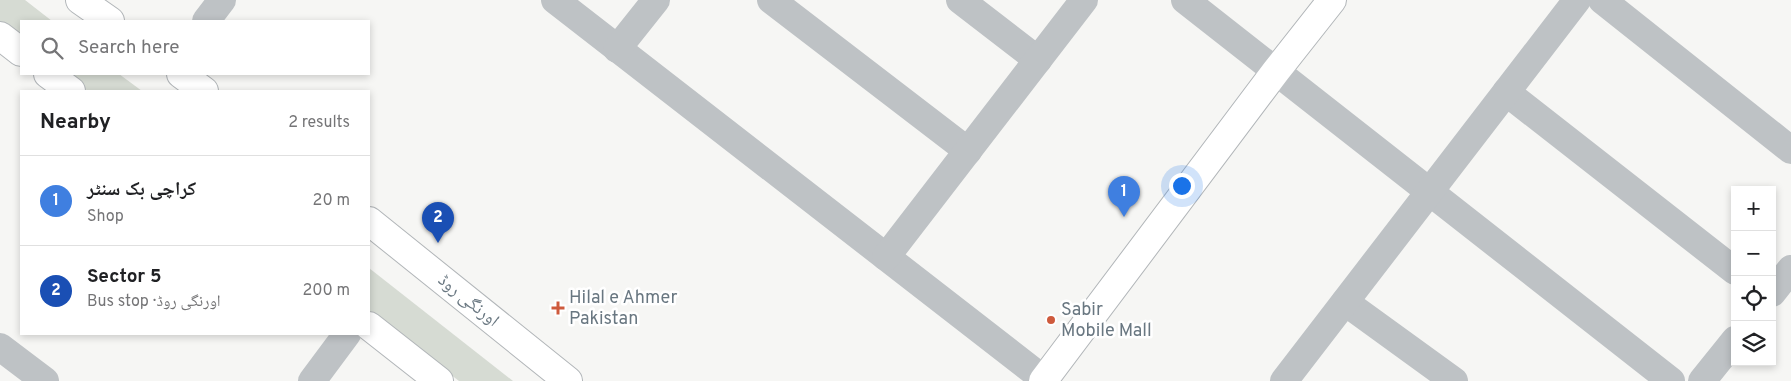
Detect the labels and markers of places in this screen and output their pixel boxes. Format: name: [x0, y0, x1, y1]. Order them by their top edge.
pin: 1: [1108, 176, 1140, 217]
pin: 2: [422, 202, 454, 243]
place label: Hilal e Ahmer Pakistan: [569, 287, 677, 331]
place label: Sabir Mobile Mall: [1061, 299, 1152, 343]
marker: Hilal e Ahmer Pakistan: [551, 301, 565, 315]
marker: Sabir Mobile Mall: [1045, 314, 1057, 326]

